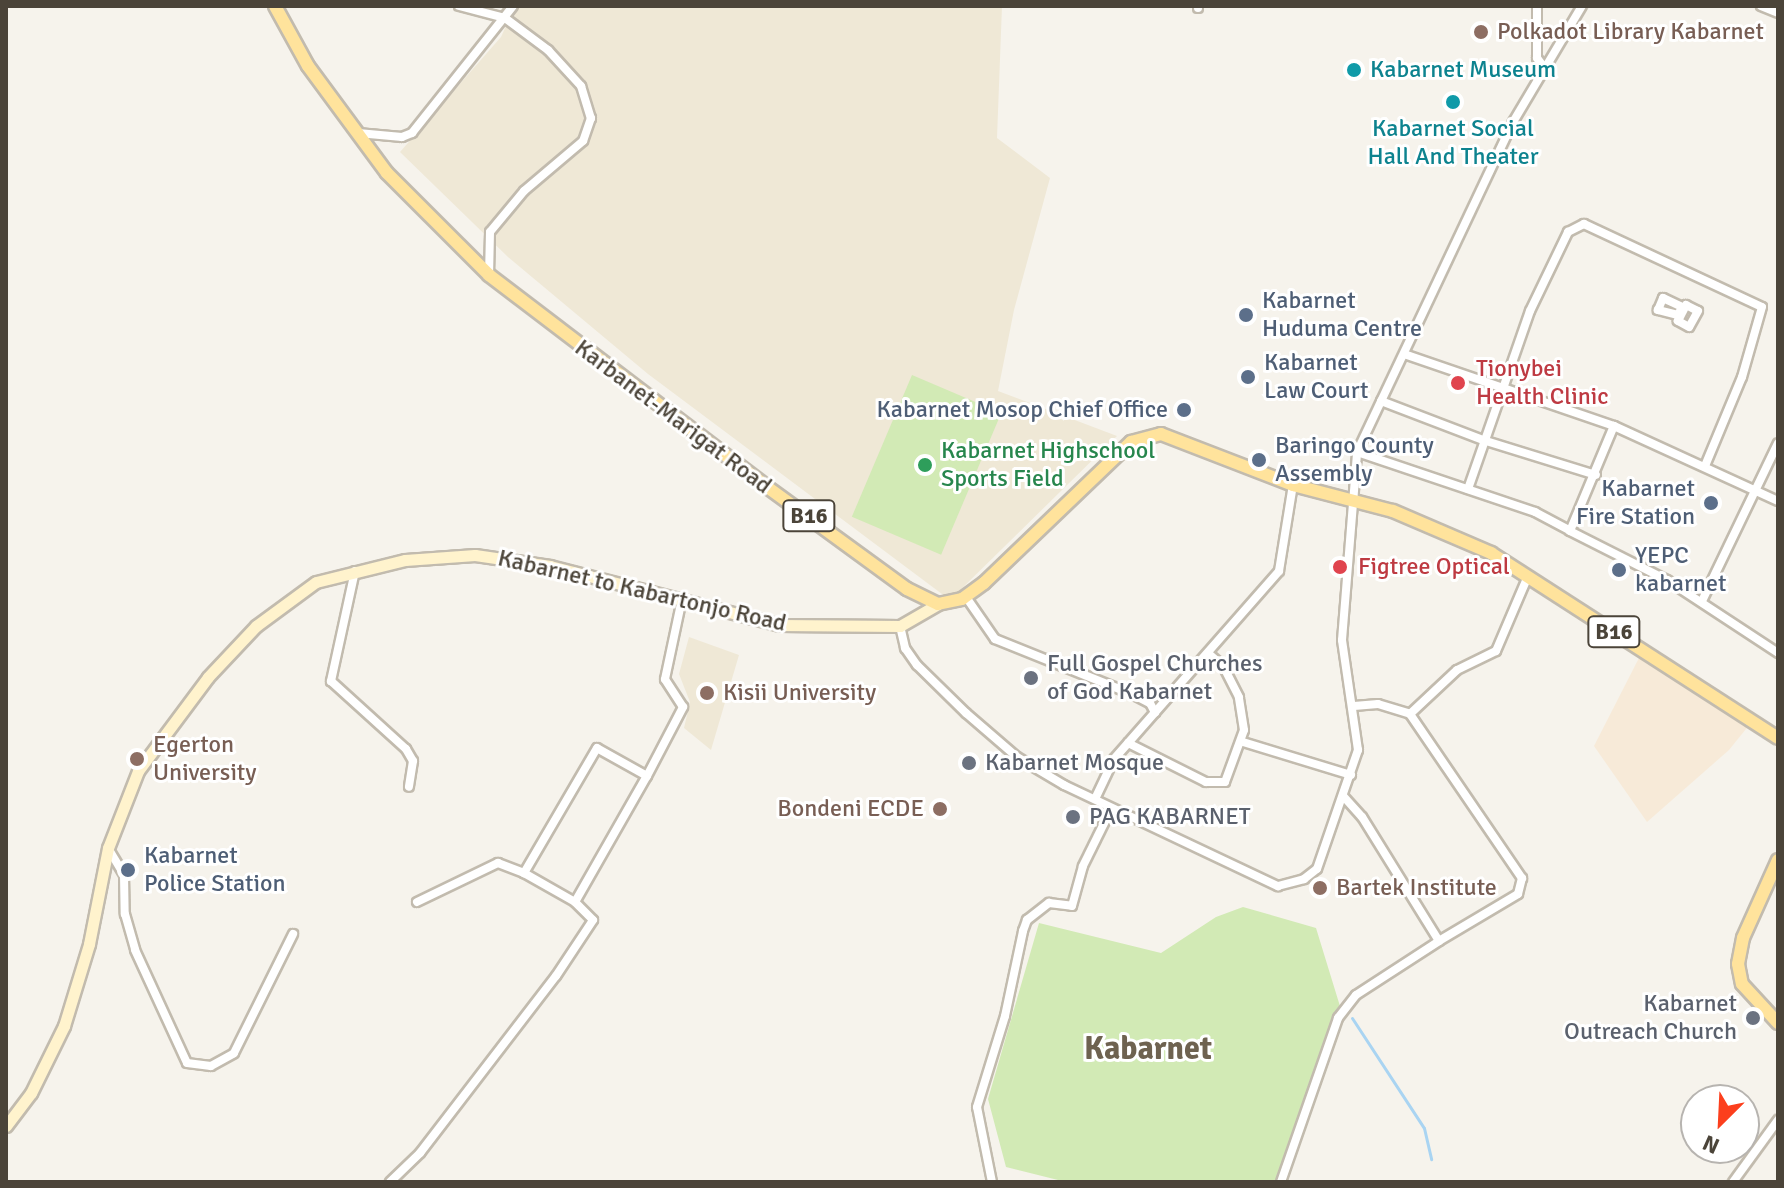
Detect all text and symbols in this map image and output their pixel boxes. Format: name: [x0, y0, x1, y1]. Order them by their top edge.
place label: Polkadot Library Kabarnet: [1497, 18, 1764, 46]
marker: Polkadot Library Kabarnet: [1472, 23, 1490, 41]
place label: Kabarnet Museum: [1370, 56, 1556, 84]
marker: Kabarnet Museum: [1345, 61, 1363, 79]
marker: Kabarnet Social Hall And Theater: [1444, 93, 1462, 111]
place label: Kabarnet Social Hall And Theater: [1367, 115, 1539, 171]
place label: Kabarnet Huduma Centre: [1262, 287, 1422, 343]
marker: Kabarnet Huduma Centre: [1237, 306, 1255, 324]
street label: Karbanet-Marigat Road: [569, 334, 777, 500]
place label: Kabarnet Law Court: [1264, 349, 1368, 405]
place label: Tionybei Health Clinic: [1476, 355, 1609, 411]
marker: Kabarnet Law Court: [1239, 368, 1257, 386]
marker: Tionybei Health Clinic: [1447, 372, 1469, 394]
place label: Kabarnet Mosop Chief Office: [877, 396, 1168, 424]
marker: Kabarnet Mosop Chief Office: [1175, 401, 1193, 419]
place label: Baringo County Assembly: [1275, 432, 1434, 488]
place label: Kabarnet Highschool Sports Field: [941, 437, 1155, 493]
marker: Baringo County Assembly: [1250, 451, 1268, 469]
marker: Kabarnet Highschool Sports Field: [916, 456, 934, 474]
place label: Kabarnet Fire Station: [1576, 475, 1695, 531]
marker: Kabarnet Fire Station: [1702, 494, 1720, 512]
road number: B16: [781, 498, 837, 534]
place label: YEPC kabarnet: [1635, 542, 1726, 598]
street label: Kabarnet to Kabartonjo Road: [495, 544, 789, 638]
place label: Figtree Optical: [1358, 553, 1510, 581]
marker: Figtree Optical: [1329, 556, 1351, 578]
marker: YEPC kabarnet: [1610, 561, 1628, 579]
road number: B16: [1586, 614, 1642, 650]
place label: Full Gospel Churches of God Kabarnet: [1047, 650, 1263, 706]
marker: Full Gospel Churches of God Kabarnet: [1022, 669, 1040, 687]
place label: Kisii University: [723, 679, 876, 707]
marker: Kisii University: [698, 684, 716, 702]
place label: Egerton University: [153, 731, 257, 787]
place label: Kabarnet Mosque: [985, 749, 1164, 777]
marker: Egerton University: [128, 750, 146, 768]
marker: Kabarnet Mosque: [960, 754, 978, 772]
place label: Bondeni ECDE: [777, 795, 924, 823]
marker: Bondeni ECDE: [931, 800, 949, 818]
place label: PAG KABARNET: [1089, 803, 1251, 831]
marker: PAG KABARNET: [1064, 808, 1082, 826]
place label: Kabarnet Police Station: [144, 842, 286, 898]
marker: Kabarnet Police Station: [119, 861, 137, 879]
place label: Bartek Institute: [1336, 874, 1497, 902]
marker: Bartek Institute: [1311, 879, 1329, 897]
place label: Kabarnet Outreach Church: [1564, 990, 1737, 1046]
marker: Kabarnet Outreach Church: [1744, 1009, 1762, 1027]
district label: Kabarnet: [1084, 1030, 1212, 1068]
north arrow: [1680, 1084, 1760, 1164]
text: N: [1698, 1129, 1723, 1160]

